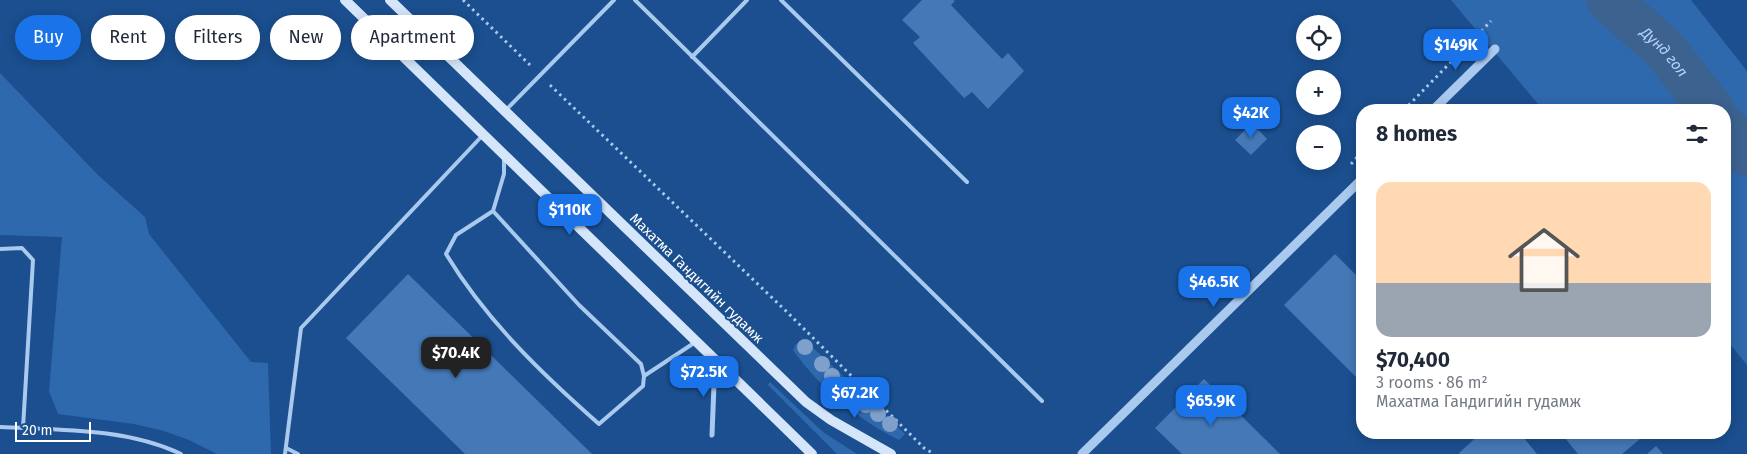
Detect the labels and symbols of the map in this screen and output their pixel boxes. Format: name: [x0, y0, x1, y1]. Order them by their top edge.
water label: Дунд гол: [1636, 23, 1692, 81]
pin: $149K: [1421, 28, 1491, 71]
pin: $42K: [1221, 96, 1281, 139]
pin: $110K: [535, 194, 605, 236]
street label: Махатма Гандигийн гудамж: [626, 210, 767, 347]
pin: $46.5K: [1173, 266, 1255, 308]
pin: $70.4K: [415, 336, 497, 379]
pin: $72.5K: [663, 356, 745, 398]
pin: $67.2K: [814, 376, 896, 419]
pin: $65.9K: [1170, 384, 1252, 427]
scale bar: [15, 419, 91, 442]

